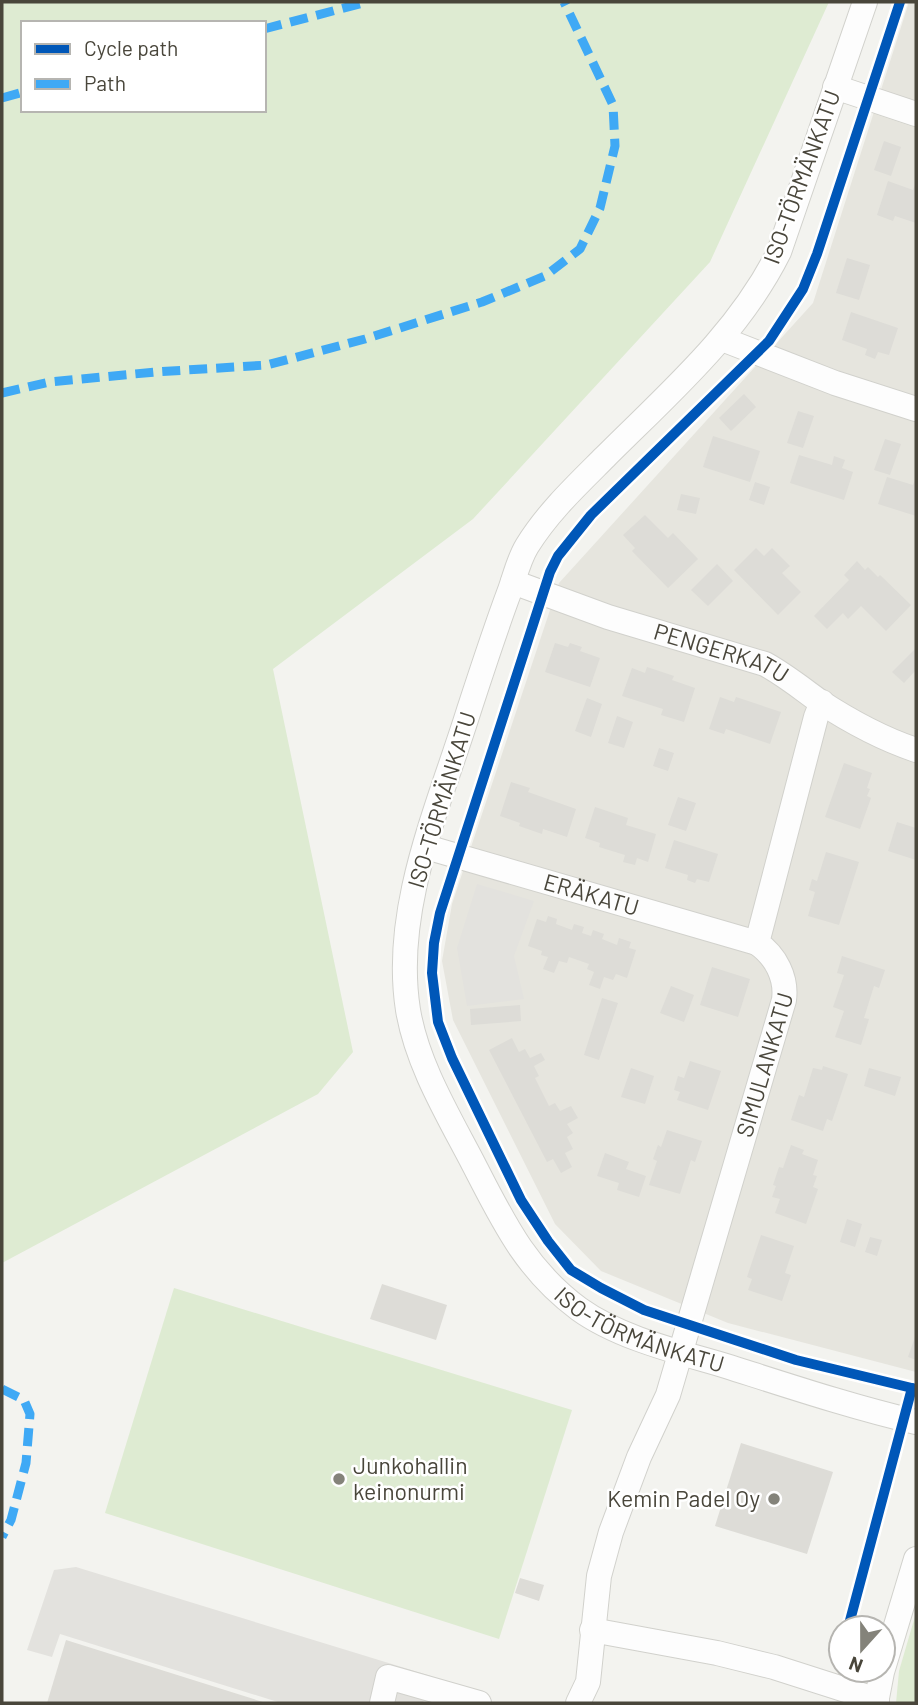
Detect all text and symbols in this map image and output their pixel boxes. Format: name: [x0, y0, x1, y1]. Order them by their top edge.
legend: [21, 21, 266, 112]
text: Cycle path: [84, 35, 178, 60]
text: Path: [84, 70, 126, 95]
street label: ISO-TÖRMÄNKATU: [757, 86, 846, 267]
street label: PENGERKATU: [651, 617, 795, 688]
street label: ISO-TÖRMÄNKATU: [401, 708, 481, 891]
street label: ERÄKATU: [541, 867, 642, 921]
street label: SIMULANKATU: [729, 989, 798, 1140]
street label: ISO-TÖRMÄNKATU: [549, 1280, 728, 1378]
place label: Junkohallin keinonurmi: [353, 1451, 468, 1505]
marker: Junkohallin keinonurmi: [331, 1471, 347, 1487]
place label: Kemin Padel Oy: [607, 1484, 760, 1512]
marker: Kemin Padel Oy: [766, 1491, 782, 1507]
north arrow: [827, 1614, 897, 1684]
text: N: [846, 1652, 866, 1678]

